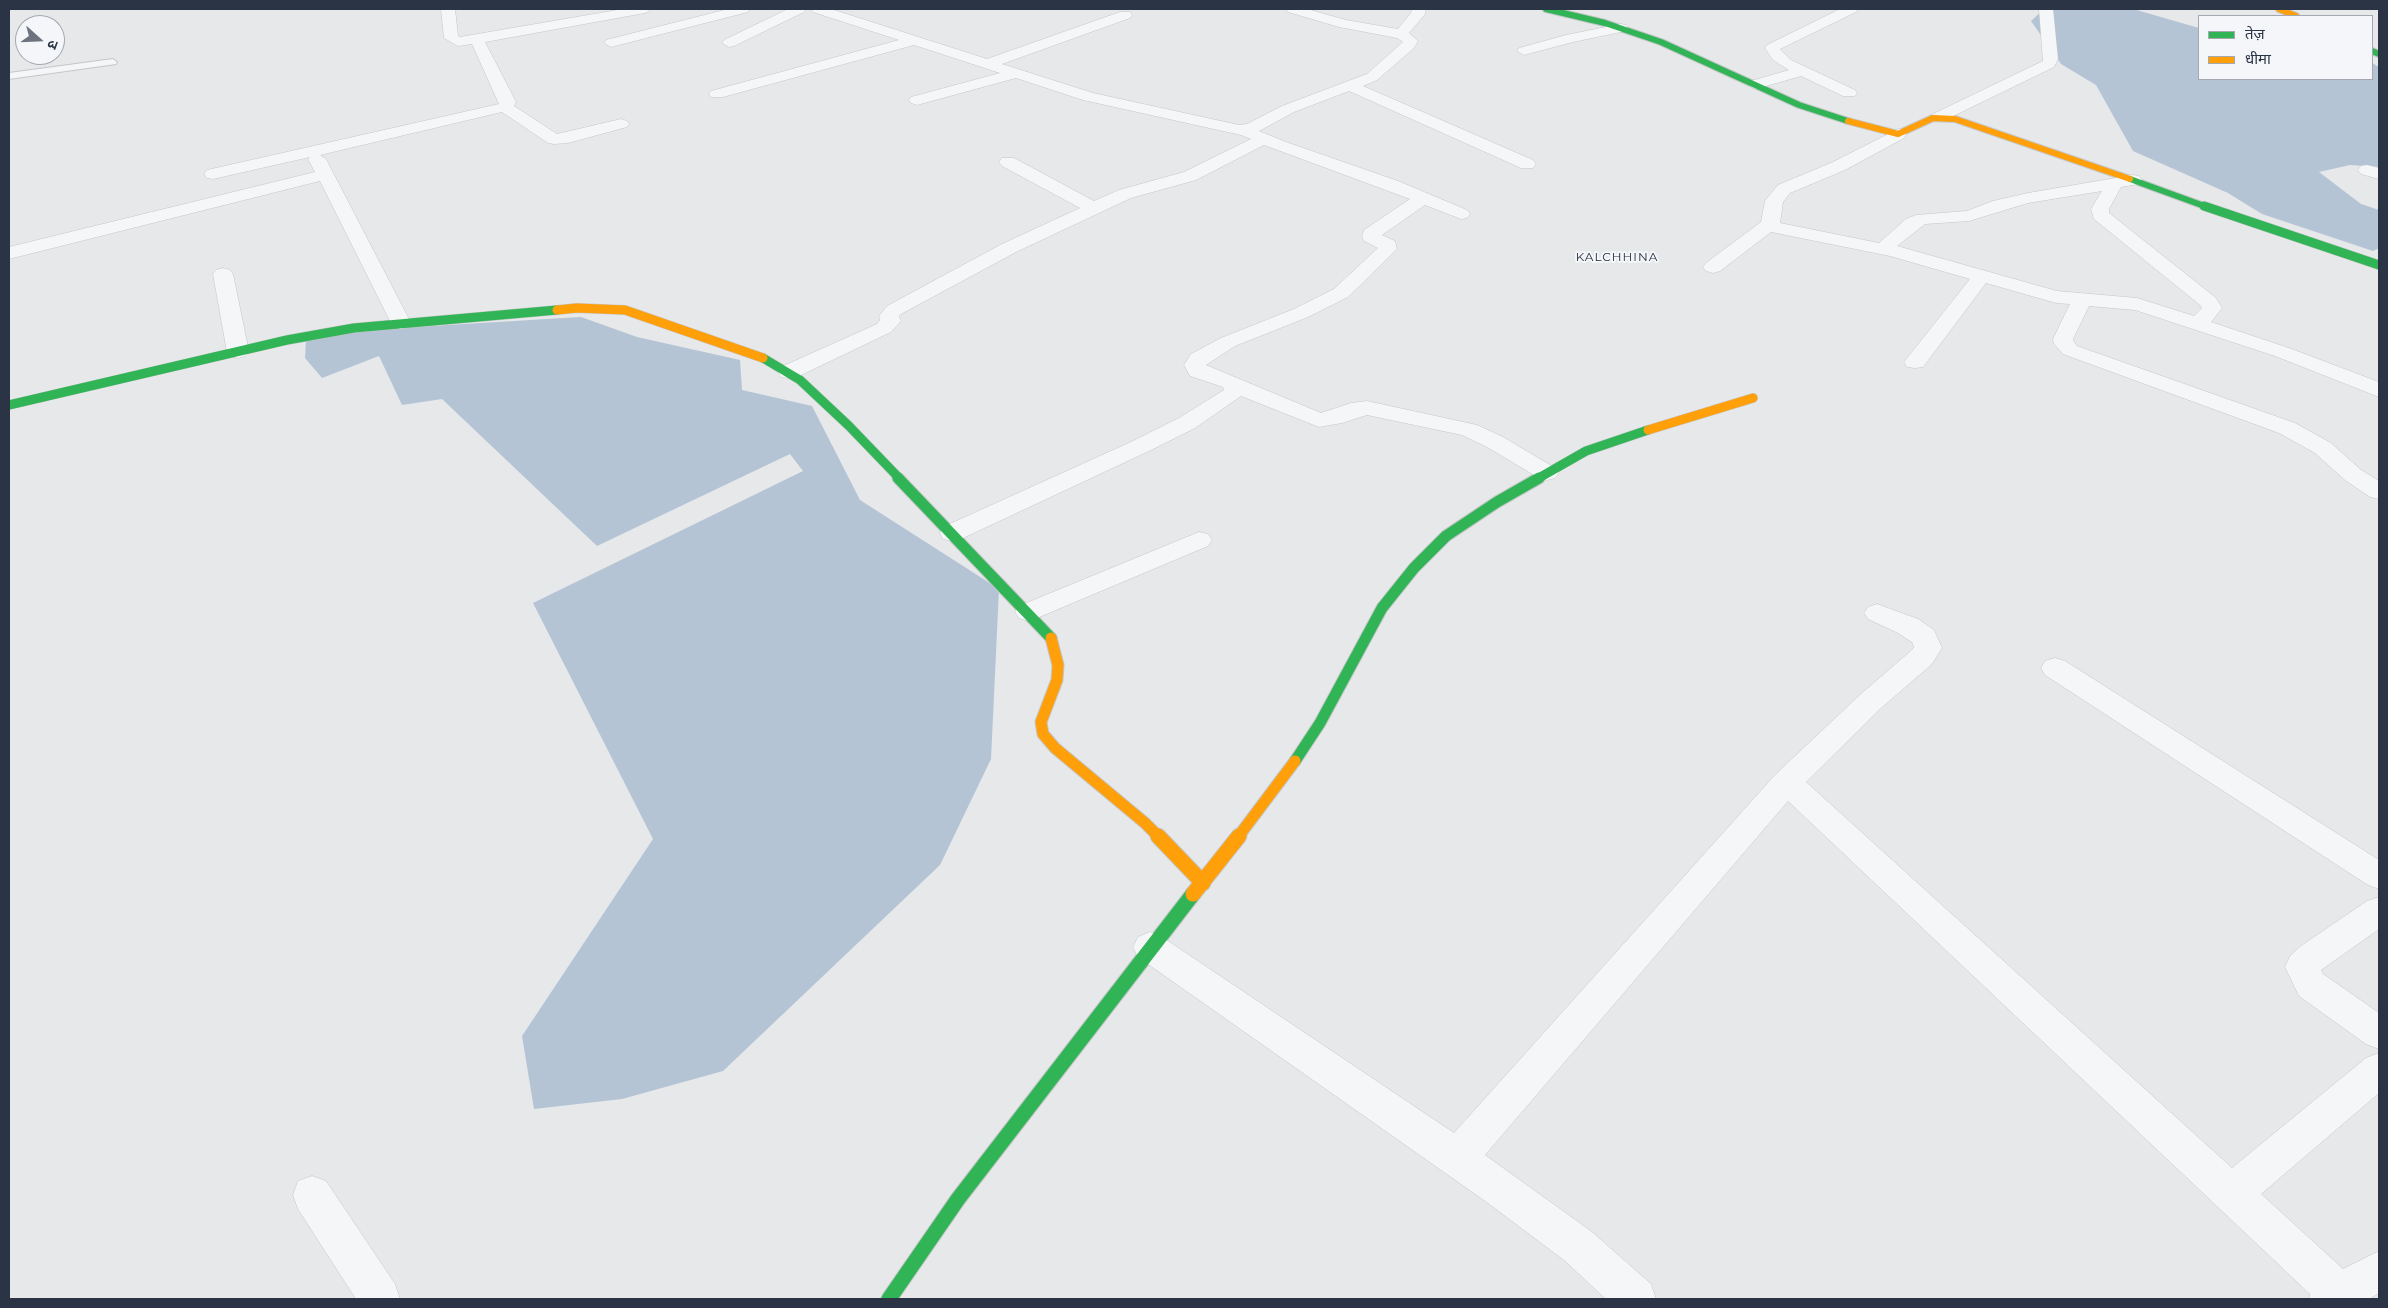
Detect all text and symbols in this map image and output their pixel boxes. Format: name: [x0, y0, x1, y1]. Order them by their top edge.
north arrow: [15, 15, 65, 65]
legend: [2198, 15, 2373, 80]
text: तेज़: [2245, 24, 2265, 43]
text: उ: [43, 38, 63, 52]
text: धीमा: [2245, 49, 2271, 68]
district label: KALCHHINA: [1575, 250, 1659, 264]

